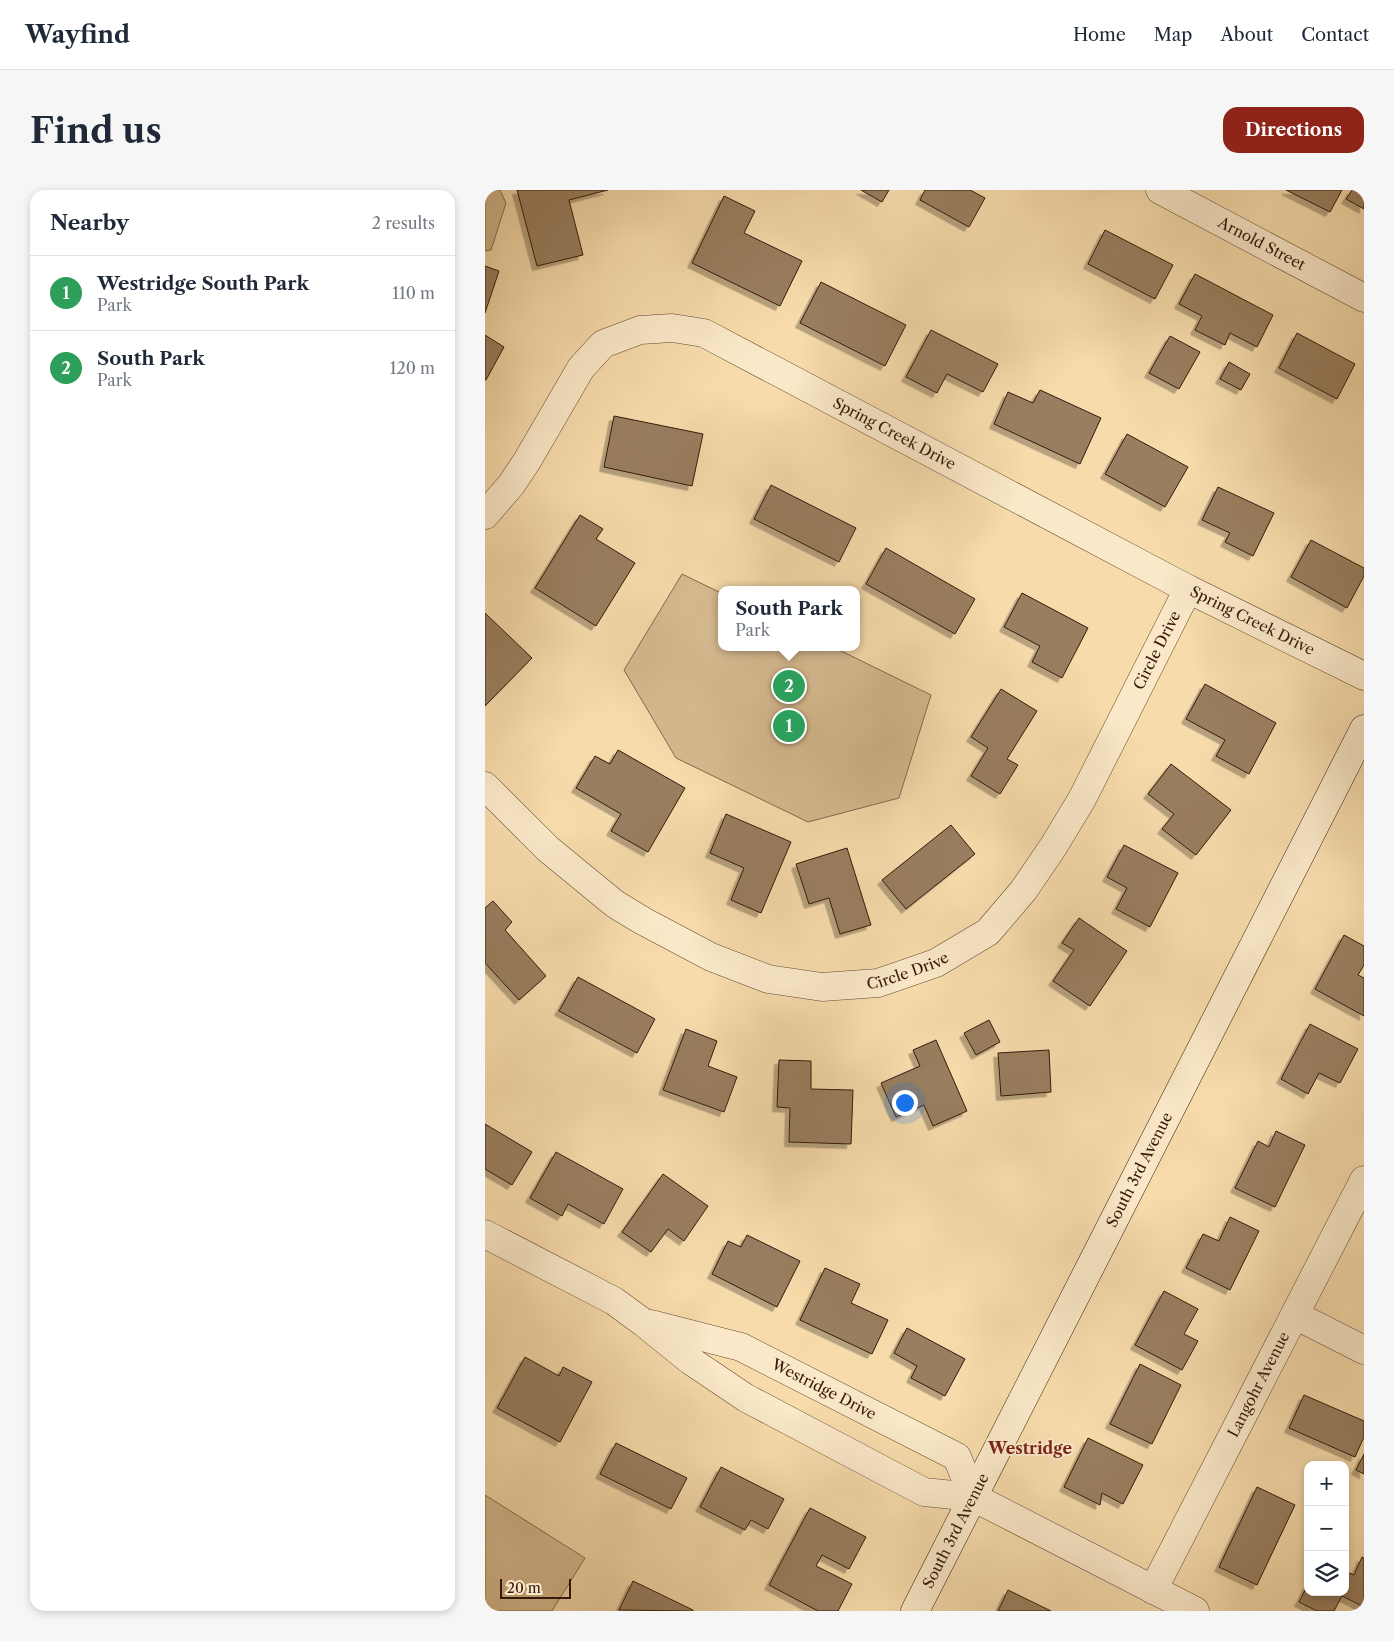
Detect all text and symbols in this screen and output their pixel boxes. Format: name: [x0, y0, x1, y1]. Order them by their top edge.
text: Wayfind: [25, 20, 130, 49]
text: Home: [1073, 24, 1126, 46]
text: Map: [1154, 24, 1192, 46]
text: About: [1220, 24, 1273, 46]
text: Contact: [1301, 24, 1369, 46]
button: Directions: [1223, 107, 1364, 153]
text: Find us: [30, 109, 162, 152]
text: Nearby: [50, 210, 129, 235]
street label: Arnold Street: [1214, 212, 1309, 275]
text: 2 results: [372, 213, 435, 233]
text: Westridge South Park: [97, 272, 309, 295]
text: 1: [62, 283, 70, 303]
text: 110 m: [392, 283, 435, 303]
text: Park: [97, 295, 132, 315]
text: South Park: [97, 347, 205, 370]
text: 2: [61, 358, 71, 378]
text: 120 m: [390, 358, 435, 378]
text: Park: [97, 370, 132, 390]
street label: Spring Creek Drive: [830, 393, 959, 474]
street label: Spring Creek Drive: [1187, 582, 1318, 659]
popup: [718, 586, 860, 651]
text: South Park: [735, 597, 843, 620]
street label: Circle Drive: [1129, 607, 1184, 693]
text: Park: [735, 620, 770, 640]
pin: 2: [773, 667, 805, 705]
pin: 1: [773, 707, 805, 745]
street label: Circle Drive: [866, 948, 952, 993]
your location: [892, 1090, 918, 1116]
street label: South 3rd Avenue: [1102, 1109, 1176, 1230]
street label: Langohr Avenue: [1223, 1328, 1293, 1440]
street label: Westridge Drive: [768, 1354, 880, 1423]
district label: Westridge: [987, 1438, 1072, 1458]
map controls: [1304, 1461, 1349, 1596]
button: +: [1304, 1461, 1349, 1506]
street label: South 3rd Avenue: [918, 1470, 993, 1591]
button: −: [1304, 1506, 1349, 1551]
button: layers: [1304, 1551, 1349, 1596]
scale bar: [500, 1576, 571, 1599]
text: 20 m: [507, 1579, 541, 1597]

